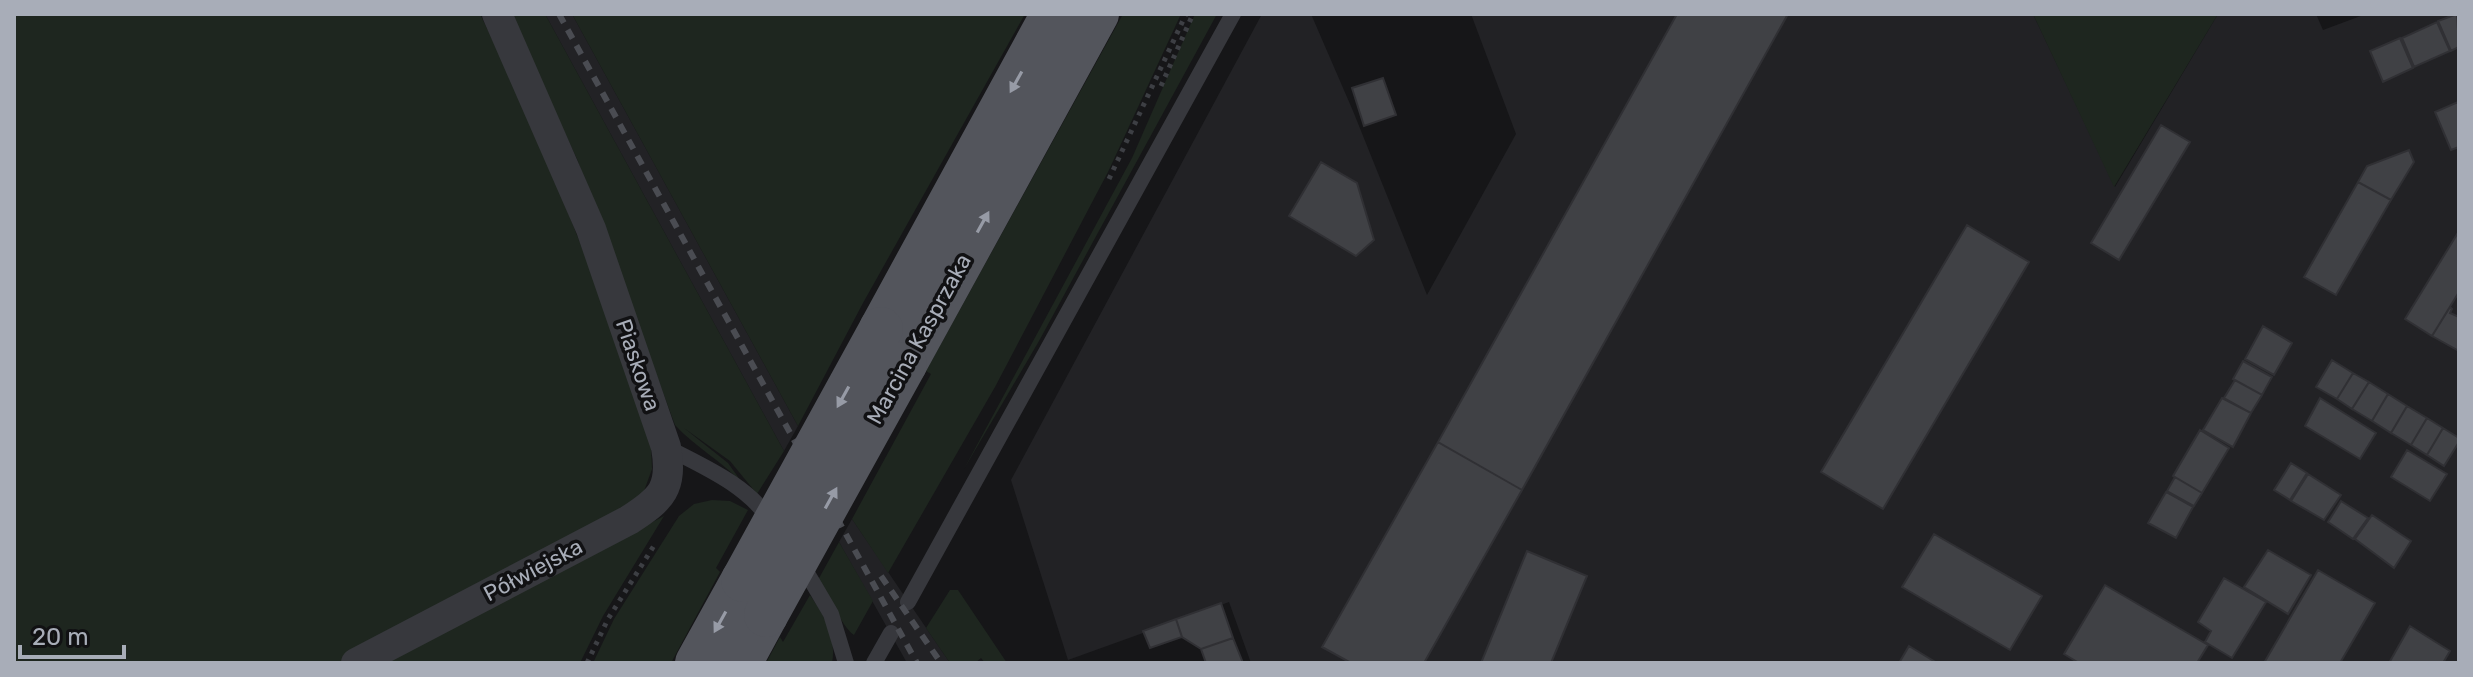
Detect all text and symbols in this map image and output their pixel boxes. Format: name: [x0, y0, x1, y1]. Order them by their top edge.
one-way arrow: [1009, 71, 1022, 94]
one-way arrow: [976, 211, 990, 234]
street label: Marcina Kasprzaka: [861, 249, 977, 429]
street label: Piaskowa: [610, 315, 666, 415]
one-way arrow: [837, 386, 850, 409]
one-way arrow: [824, 487, 838, 509]
street label: Półwiejska: [479, 533, 587, 607]
scale bar: [20, 609, 124, 659]
one-way arrow: [713, 610, 727, 633]
text: 20 m: [32, 623, 89, 651]

